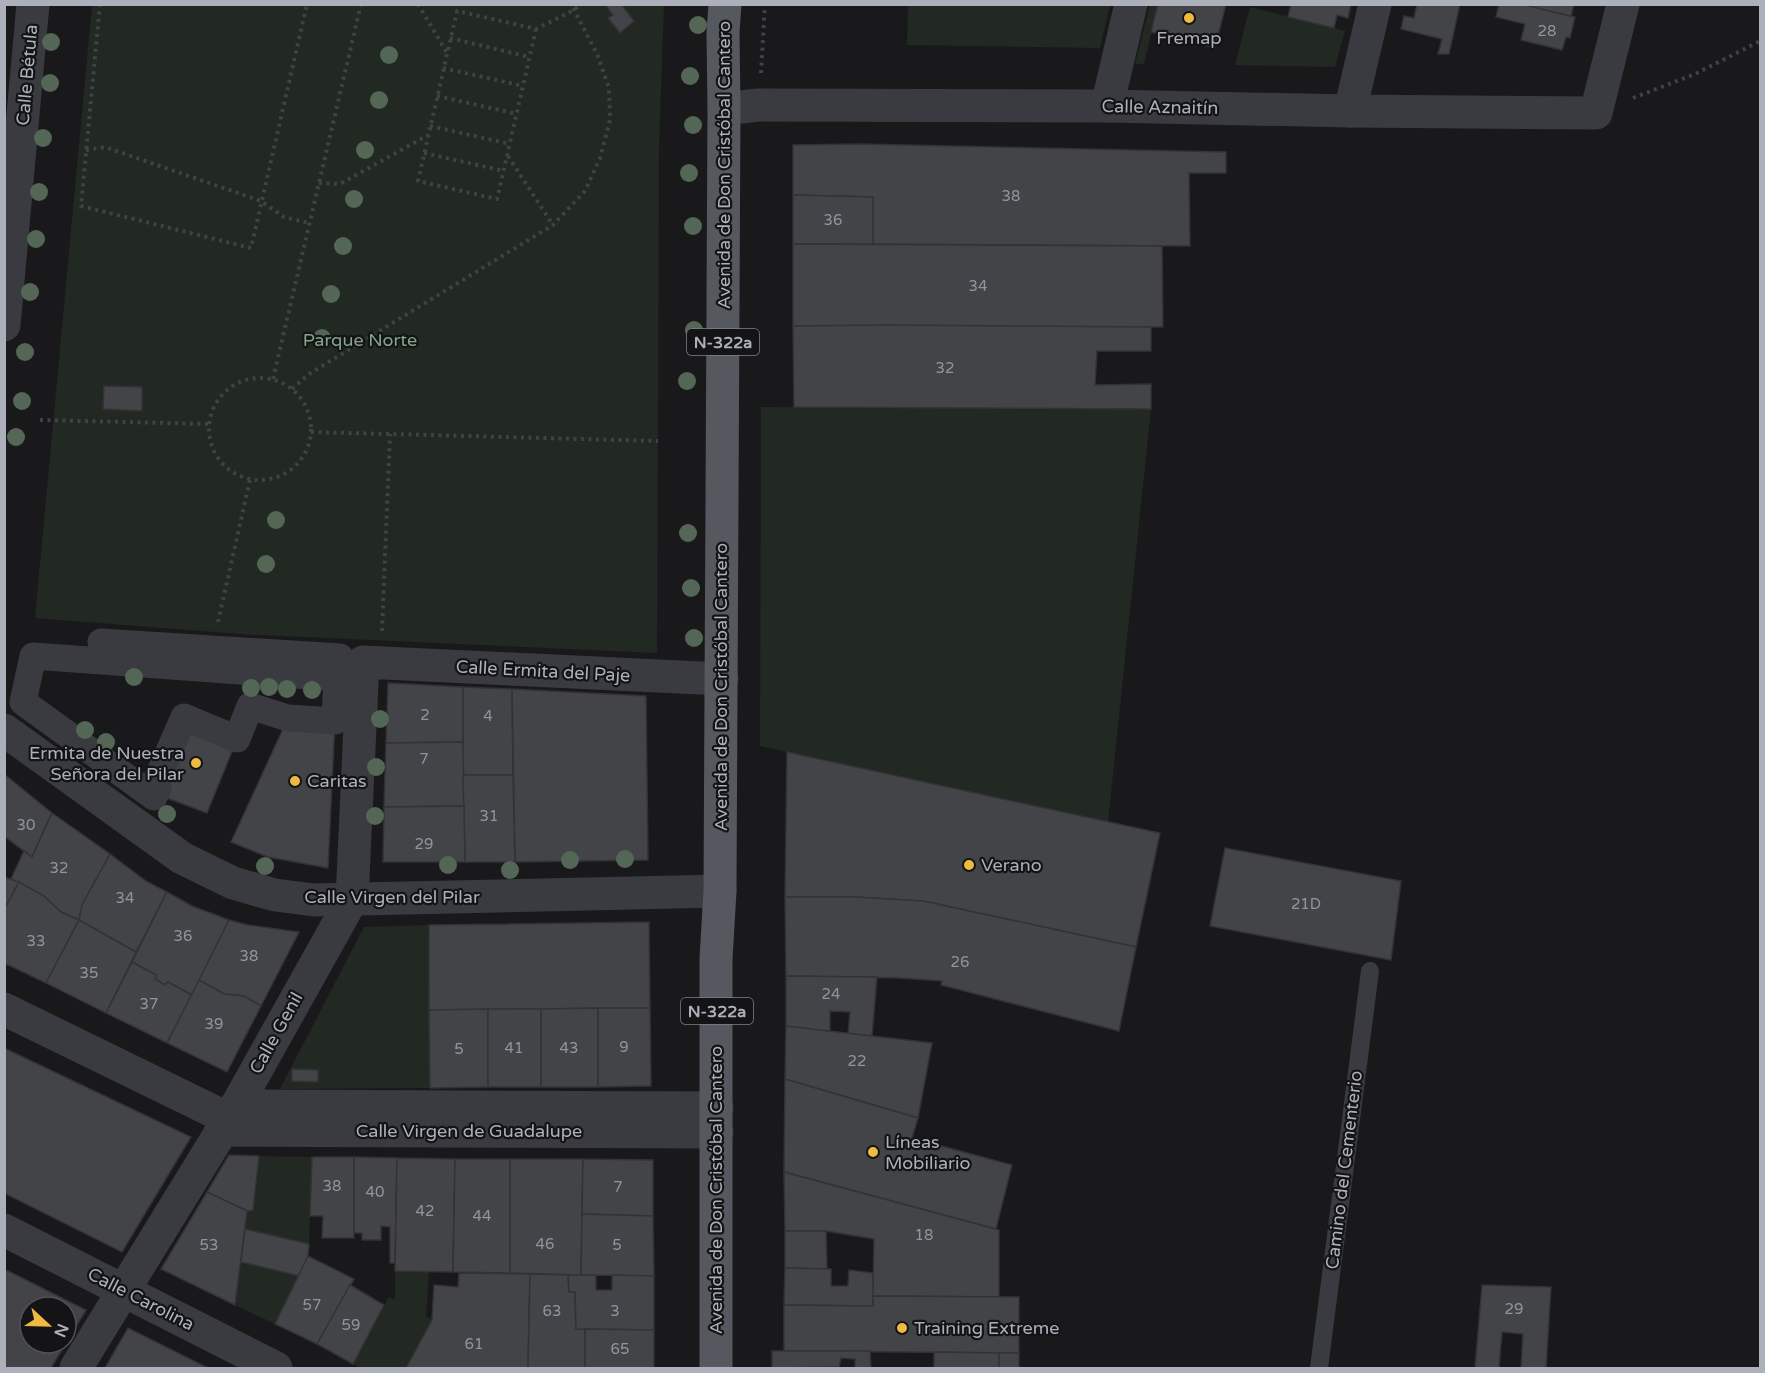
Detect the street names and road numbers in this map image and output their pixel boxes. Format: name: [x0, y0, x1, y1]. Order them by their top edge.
street label: Avenida de Don Cristóbal Cantero: [713, 21, 735, 309]
street label: Calle Bétula: [12, 23, 42, 127]
street label: Calle Aznaitín: [1101, 95, 1219, 119]
road number: N-322a: [687, 329, 759, 355]
street label: Avenida de Don Cristóbal Cantero: [710, 543, 732, 831]
street label: Calle Ermita del Paje: [455, 655, 631, 687]
street label: Calle Virgen del Pilar: [304, 886, 480, 908]
street label: Calle Genil: [245, 988, 307, 1078]
road number: N-322a: [681, 998, 753, 1024]
street label: Avenida de Don Cristóbal Cantero: [705, 1046, 727, 1334]
street label: Camino del Cementerio: [1321, 1069, 1367, 1271]
street label: Calle Virgen de Guadalupe: [356, 1120, 582, 1142]
street label: Calle Carolina: [84, 1263, 198, 1335]

